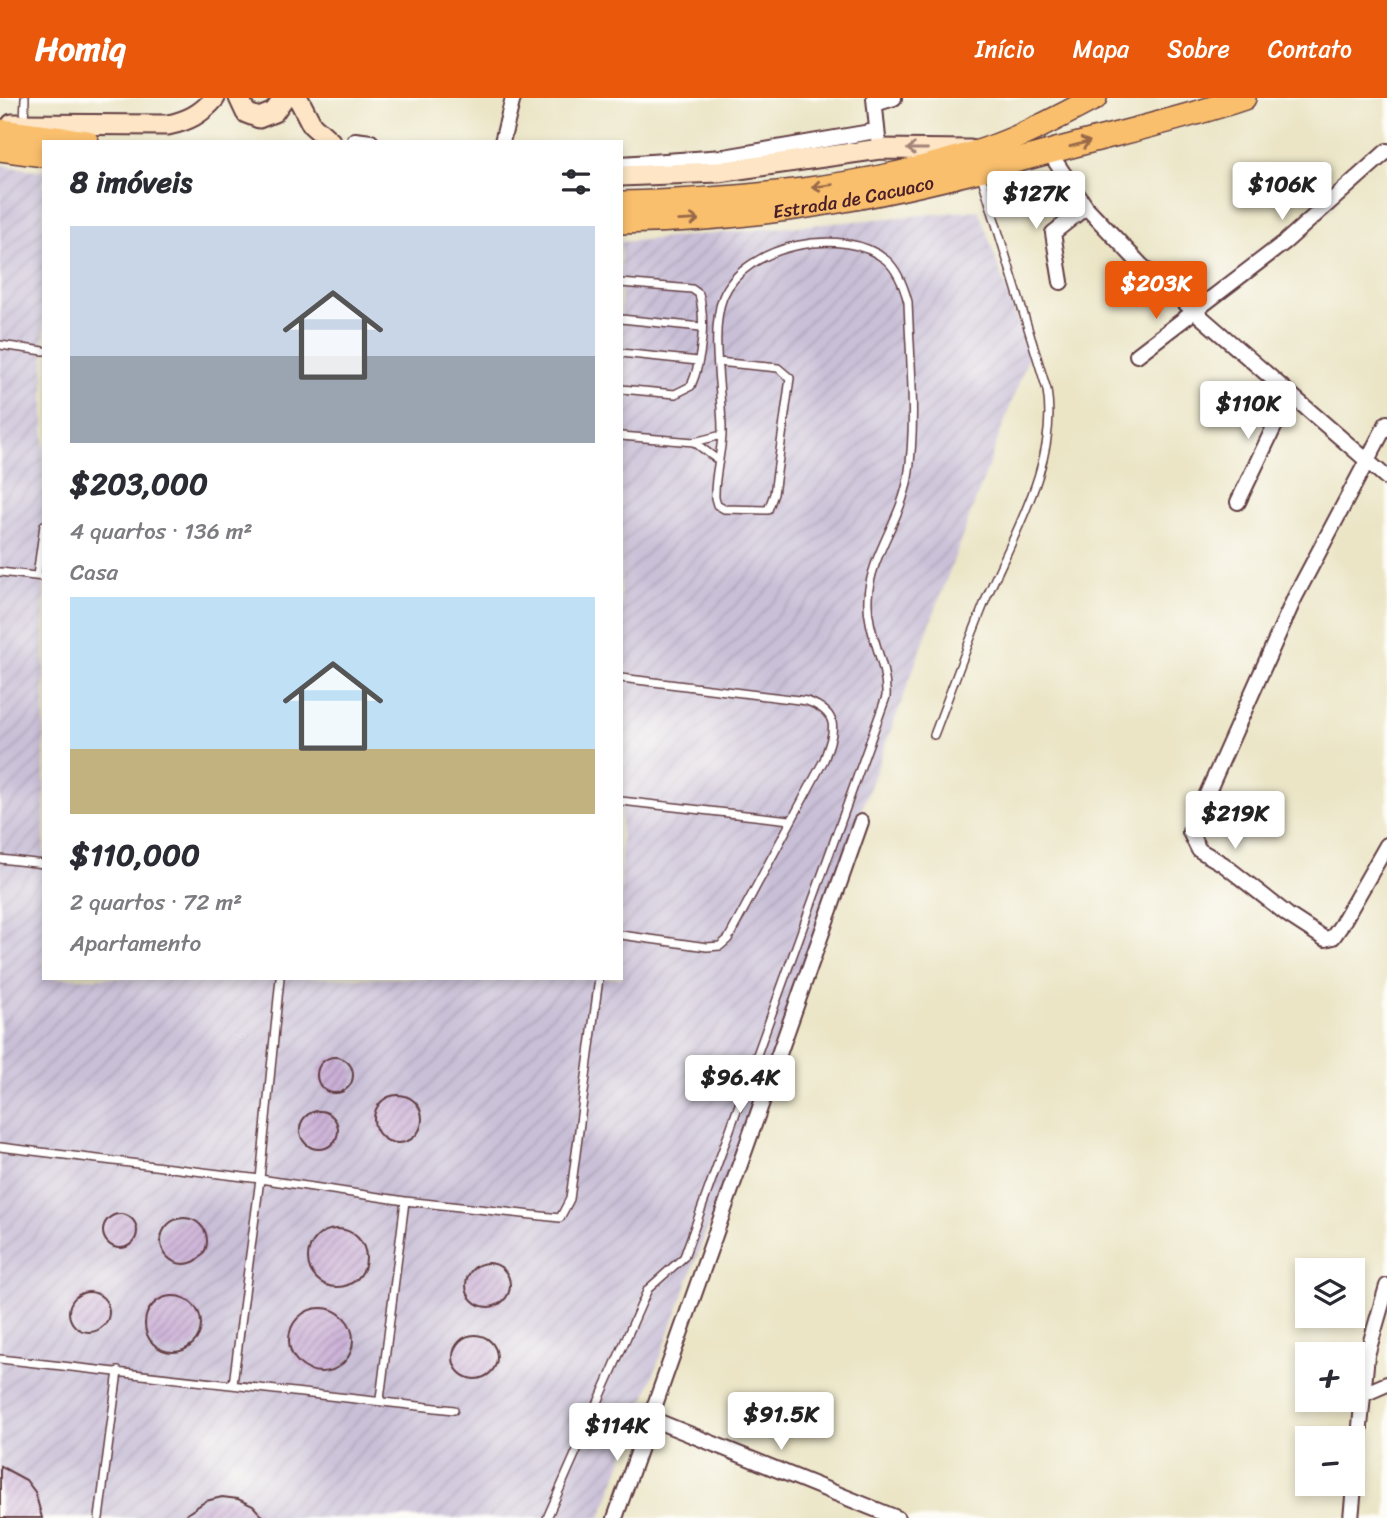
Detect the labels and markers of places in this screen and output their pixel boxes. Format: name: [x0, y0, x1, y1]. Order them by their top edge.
pin: $106K: [1233, 162, 1331, 222]
pin: $127K: [987, 172, 1085, 231]
pin: $203K: [1107, 262, 1205, 321]
pin: $110K: [1199, 382, 1297, 441]
pin: $219K: [1186, 792, 1284, 851]
pin: $96.4K: [683, 1056, 797, 1115]
pin: $91.5K: [724, 1392, 838, 1452]
pin: $114K: [568, 1404, 666, 1463]

